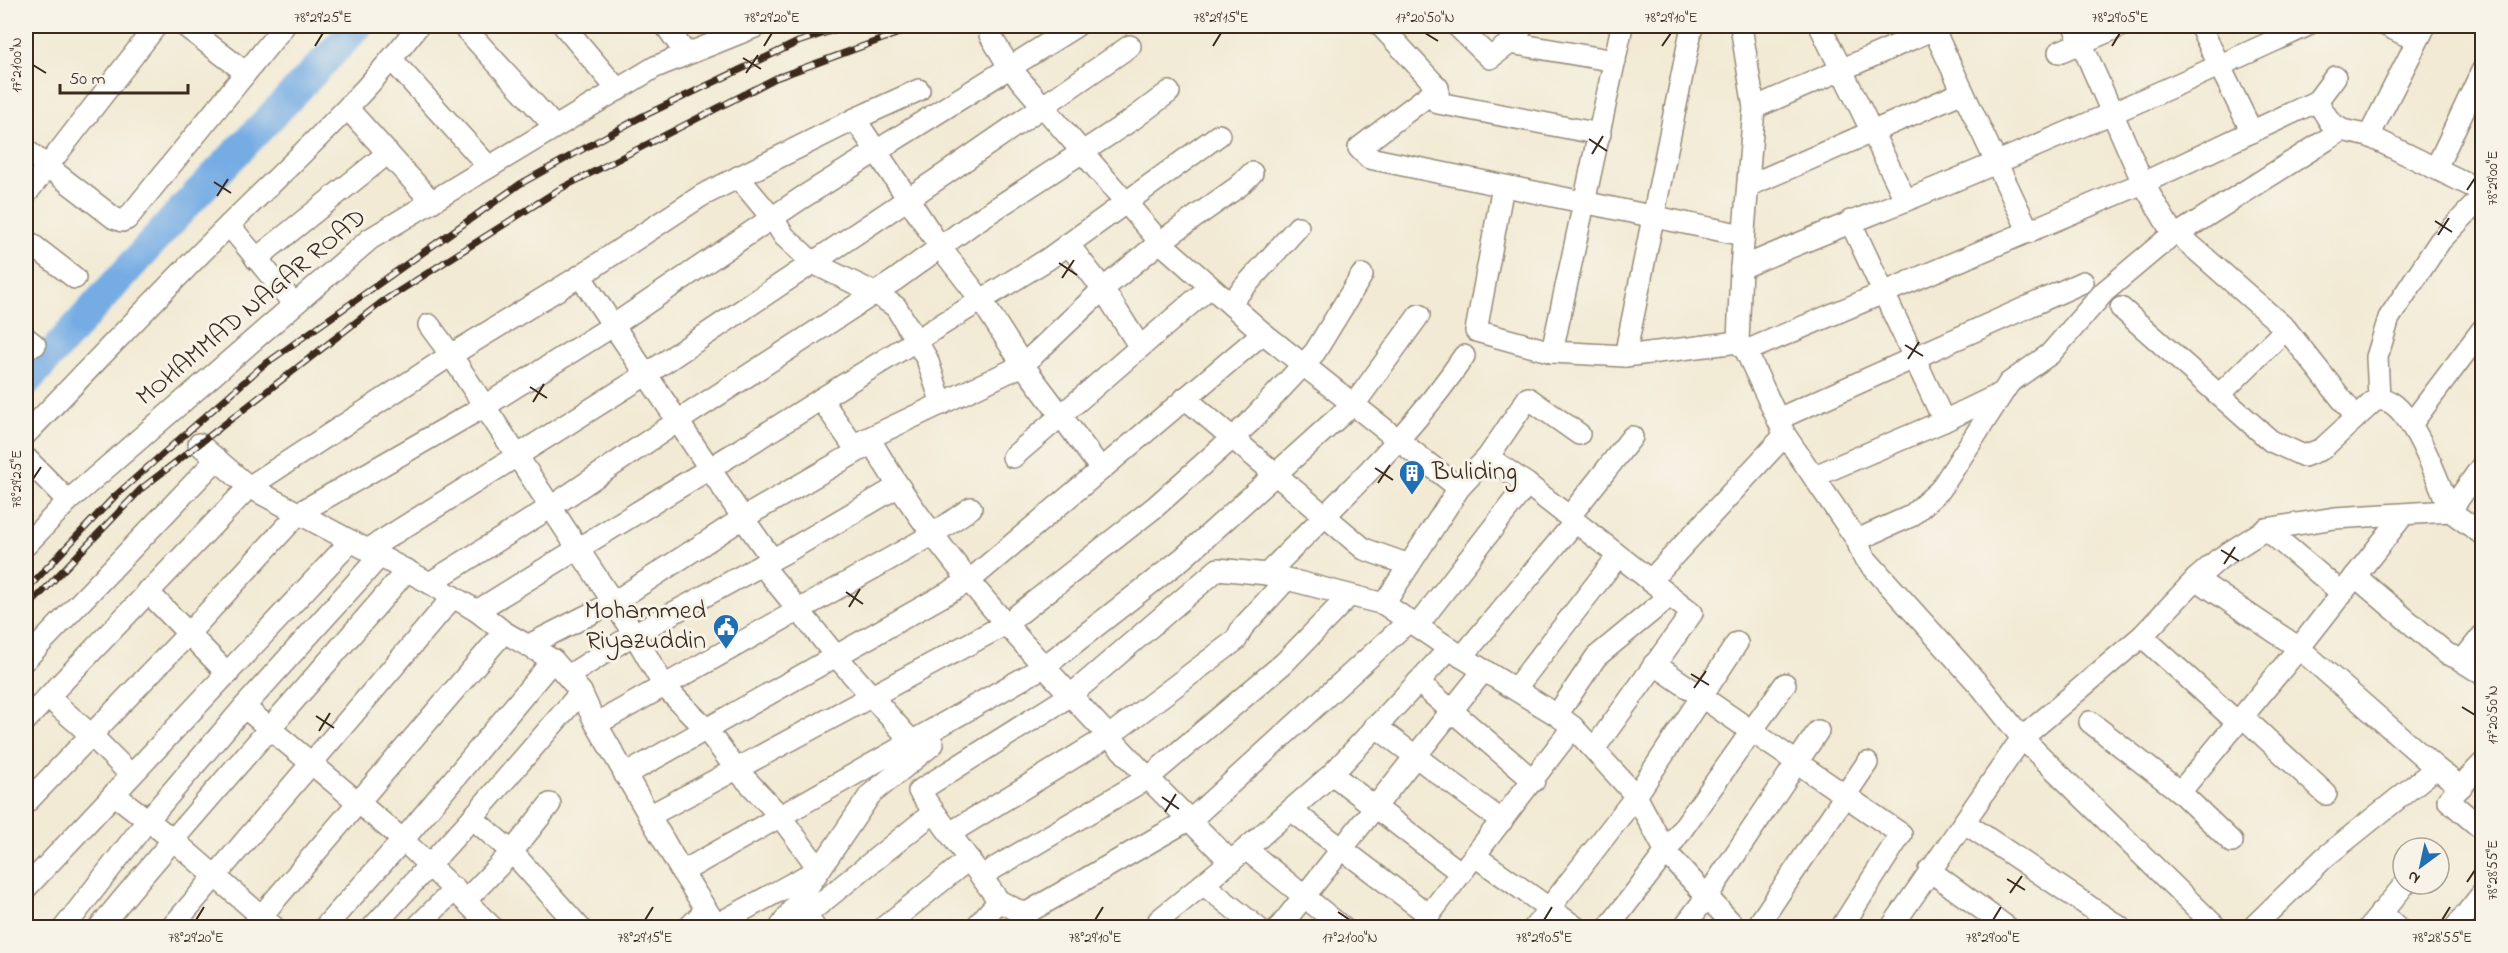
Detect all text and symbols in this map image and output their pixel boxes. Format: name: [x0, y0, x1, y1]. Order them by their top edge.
text: 78°29'25"E: [294, 7, 352, 29]
text: 78°29'20"E: [744, 7, 800, 29]
text: 78°29'15"E: [1193, 7, 1249, 29]
text: 17°20'50"N: [1395, 7, 1455, 29]
text: 78°29'10"E: [1644, 7, 1698, 29]
text: 78°29'05"E: [2091, 7, 2149, 29]
text: 17°21'00"N: [6, 37, 28, 93]
scale bar: [60, 57, 188, 95]
text: 50 m: [69, 67, 106, 93]
text: 78°29'00"E: [2482, 151, 2504, 205]
street label: MOHAMMAD NAGAR ROAD: [128, 200, 376, 416]
text: 78°29'25"E: [6, 450, 28, 508]
place label: Buliding: [1431, 454, 1517, 492]
building icon: Buliding: [1397, 458, 1427, 496]
place label: Mohammed Riyazuddin: [584, 593, 706, 661]
public building icon: Mohammed Riyazuddin: [711, 612, 741, 650]
text: 17°20'50"N: [2482, 685, 2504, 745]
north arrow: [2391, 836, 2451, 896]
text: 78°28'55"E: [2482, 840, 2504, 900]
text: N: [2403, 864, 2425, 890]
text: 78°29'20"E: [168, 927, 224, 949]
text: 78°29'15"E: [617, 927, 673, 949]
text: 78°29'10"E: [1068, 927, 1122, 949]
text: 17°21'00"N: [1322, 927, 1378, 949]
text: 78°29'05"E: [1515, 927, 1573, 949]
text: 78°29'00"E: [1966, 927, 2020, 949]
text: 78°28'55"E: [2412, 927, 2472, 949]

